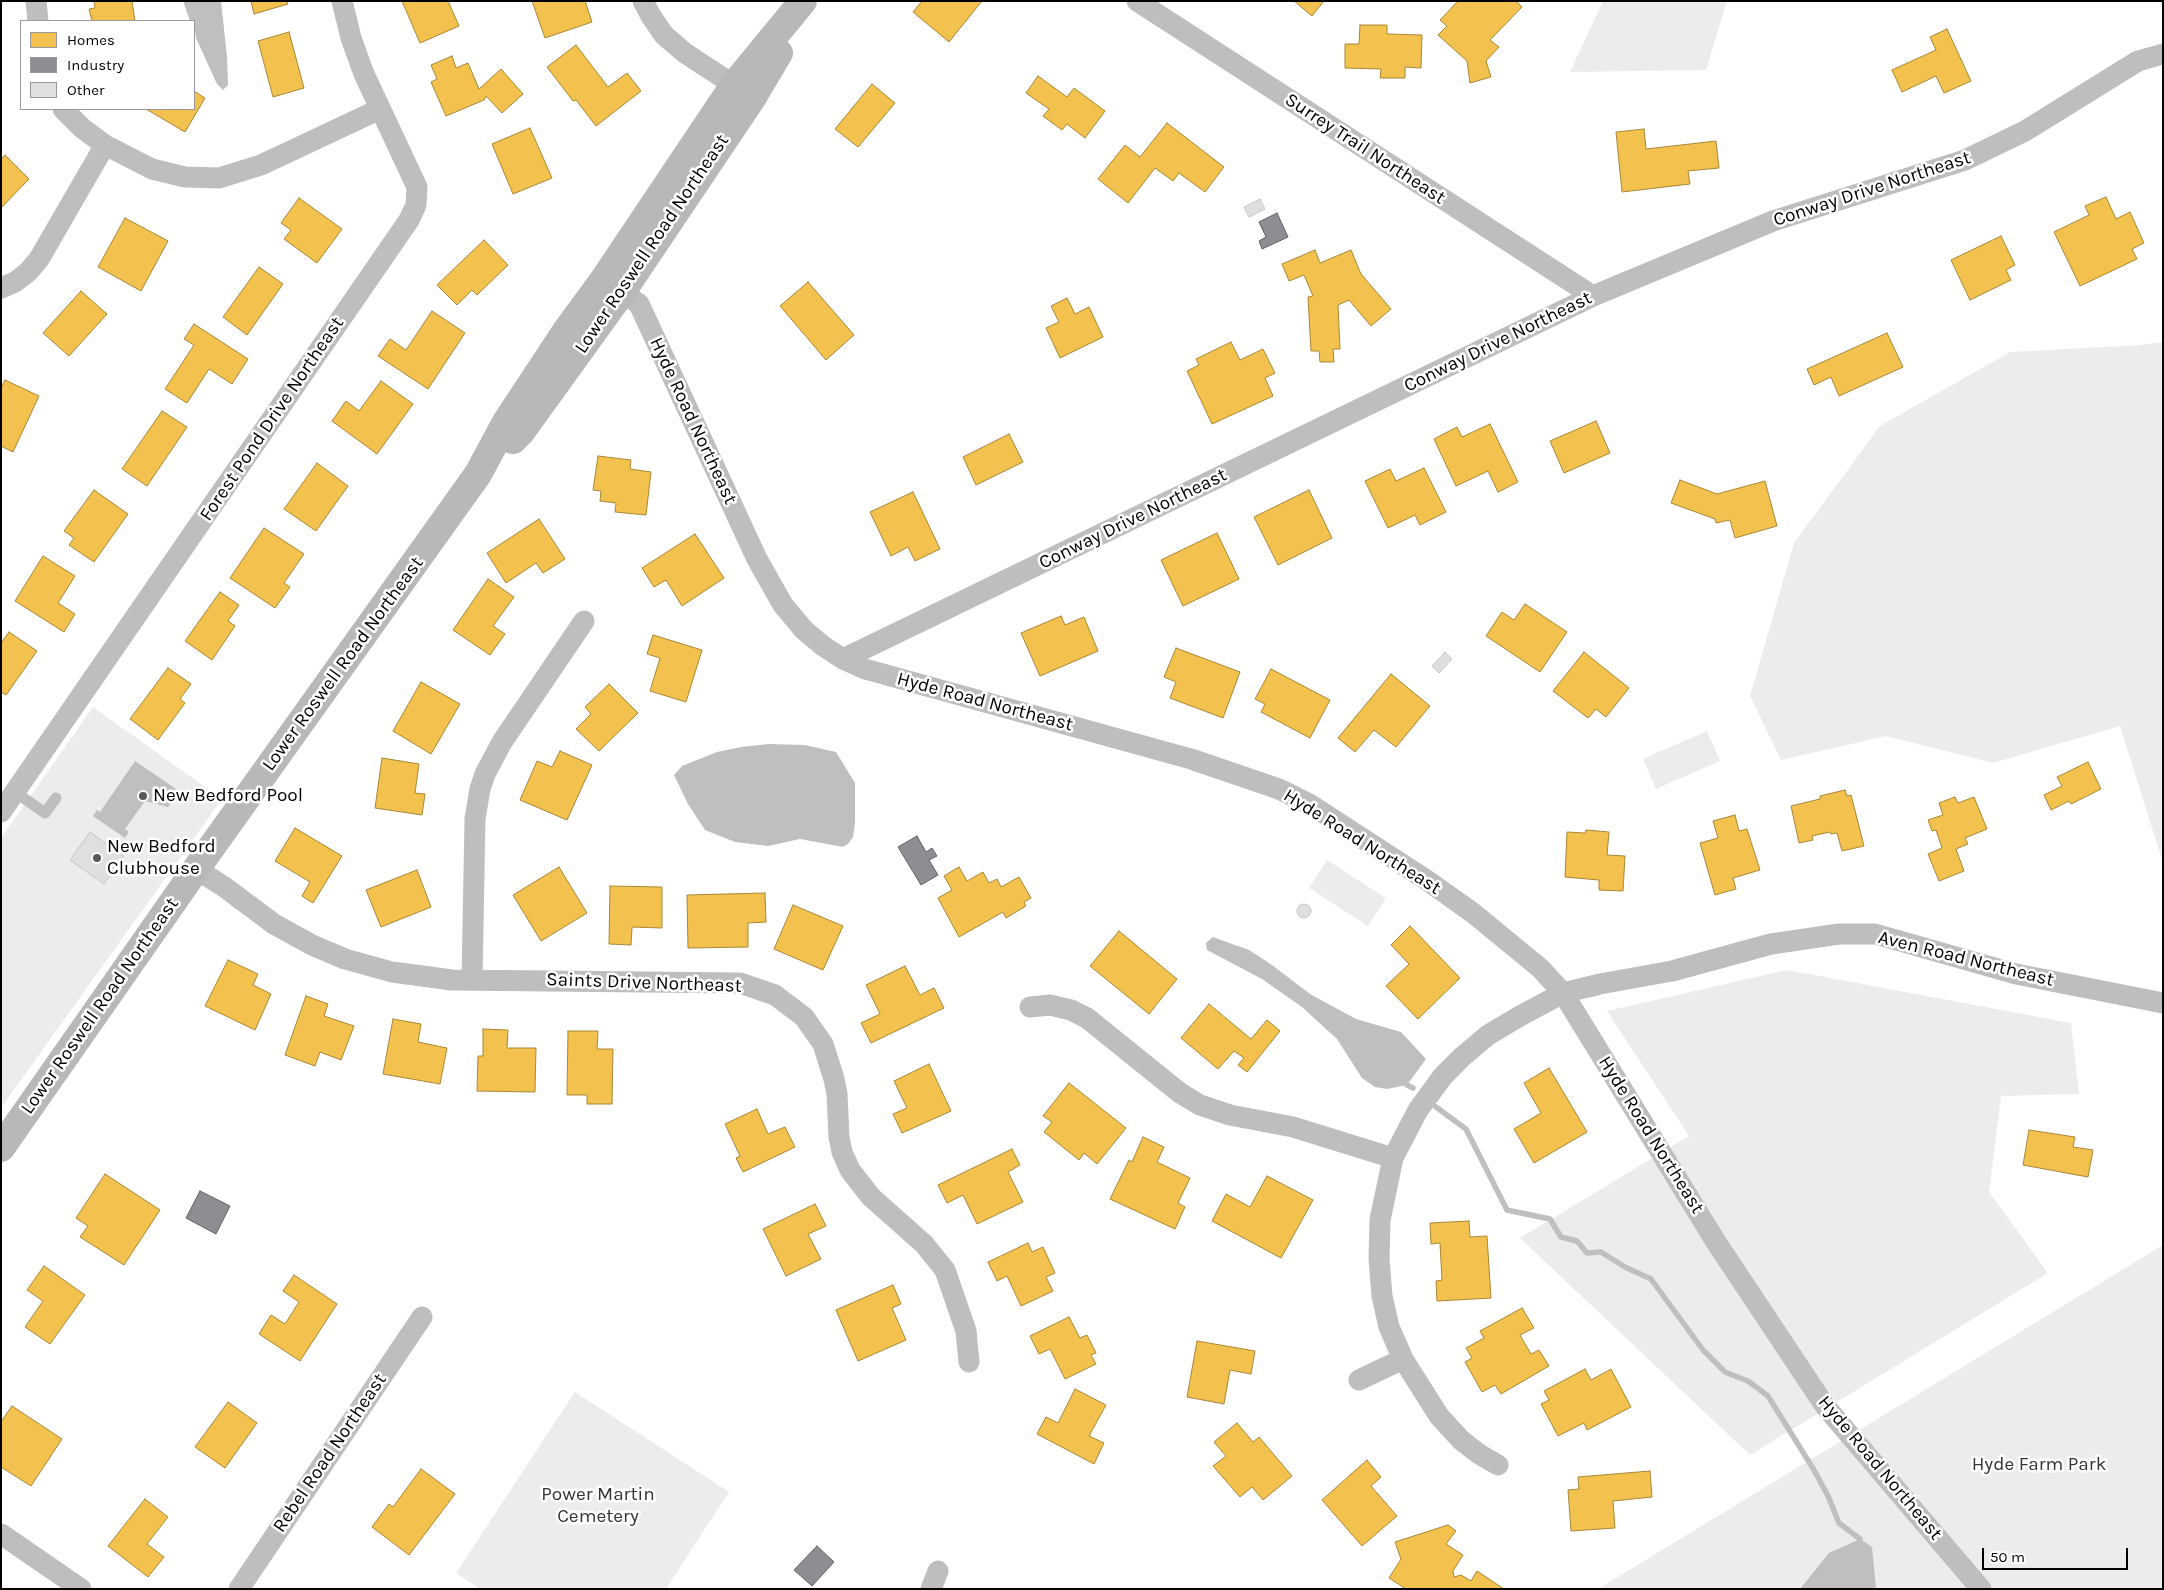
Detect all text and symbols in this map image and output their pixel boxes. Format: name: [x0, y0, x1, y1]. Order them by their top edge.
legend: [20, 20, 195, 110]
text: Homes: [67, 31, 115, 49]
text: Industry: [67, 56, 124, 74]
text: Other: [67, 81, 105, 99]
street label: Surrey Trail Northeast: [1280, 89, 1450, 209]
street label: Lower Roswell Road Northeast: [570, 130, 734, 358]
street label: Conway Drive Northeast: [1770, 146, 1974, 232]
street label: Conway Drive Northeast: [1400, 287, 1596, 397]
street label: Forest Pond Drive Northeast: [195, 313, 349, 525]
street label: Hyde Road Northeast: [644, 334, 742, 508]
street label: Conway Drive Northeast: [1035, 464, 1231, 574]
street label: Lower Roswell Road Northeast: [258, 552, 428, 776]
street label: Hyde Road Northeast: [894, 667, 1076, 737]
street label: Hyde Road Northeast: [1279, 784, 1445, 900]
place label: New Bedford Pool: [153, 785, 303, 807]
marker: New Bedford Pool: [137, 790, 149, 802]
place label: New Bedford Clubhouse: [107, 836, 216, 880]
marker: New Bedford Clubhouse: [91, 852, 103, 864]
street label: Lower Roswell Road Northeast: [16, 893, 184, 1119]
street label: Aven Road Northeast: [1876, 926, 2056, 992]
street label: Saints Drive Northeast: [546, 968, 742, 998]
street label: Hyde Road Northeast: [1593, 1052, 1709, 1218]
street label: Rebel Road Northeast: [268, 1369, 392, 1537]
street label: Hyde Road Northeast: [1813, 1391, 1947, 1545]
park label: Hyde Farm Park: [1972, 1454, 2106, 1476]
park label: Power Martin Cemetery: [541, 1484, 655, 1528]
scale bar: [1984, 1538, 2130, 1570]
text: 50 m: [1990, 1548, 2025, 1566]

